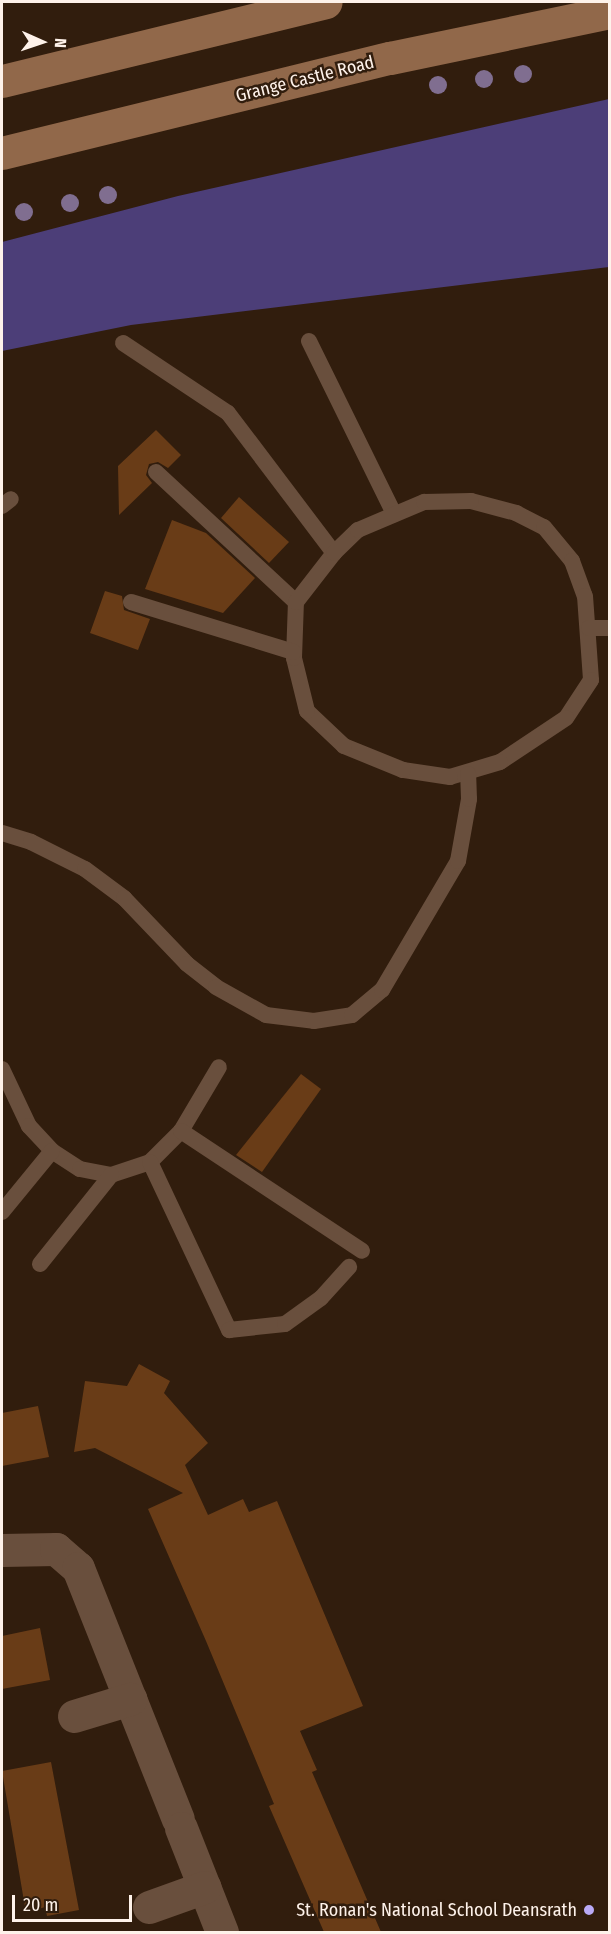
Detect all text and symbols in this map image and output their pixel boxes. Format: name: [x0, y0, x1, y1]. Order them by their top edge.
north arrow: [12, 12, 72, 72]
text: N: [51, 38, 70, 48]
street label: Grange Castle Road: [234, 51, 376, 107]
scale bar: [15, 1883, 135, 1921]
text: 20 m: [23, 1894, 58, 1916]
place label: St. Ronan's National School Deansrath: [296, 1899, 577, 1921]
marker: St. Ronan's National School Deansrath: [582, 1903, 596, 1917]

